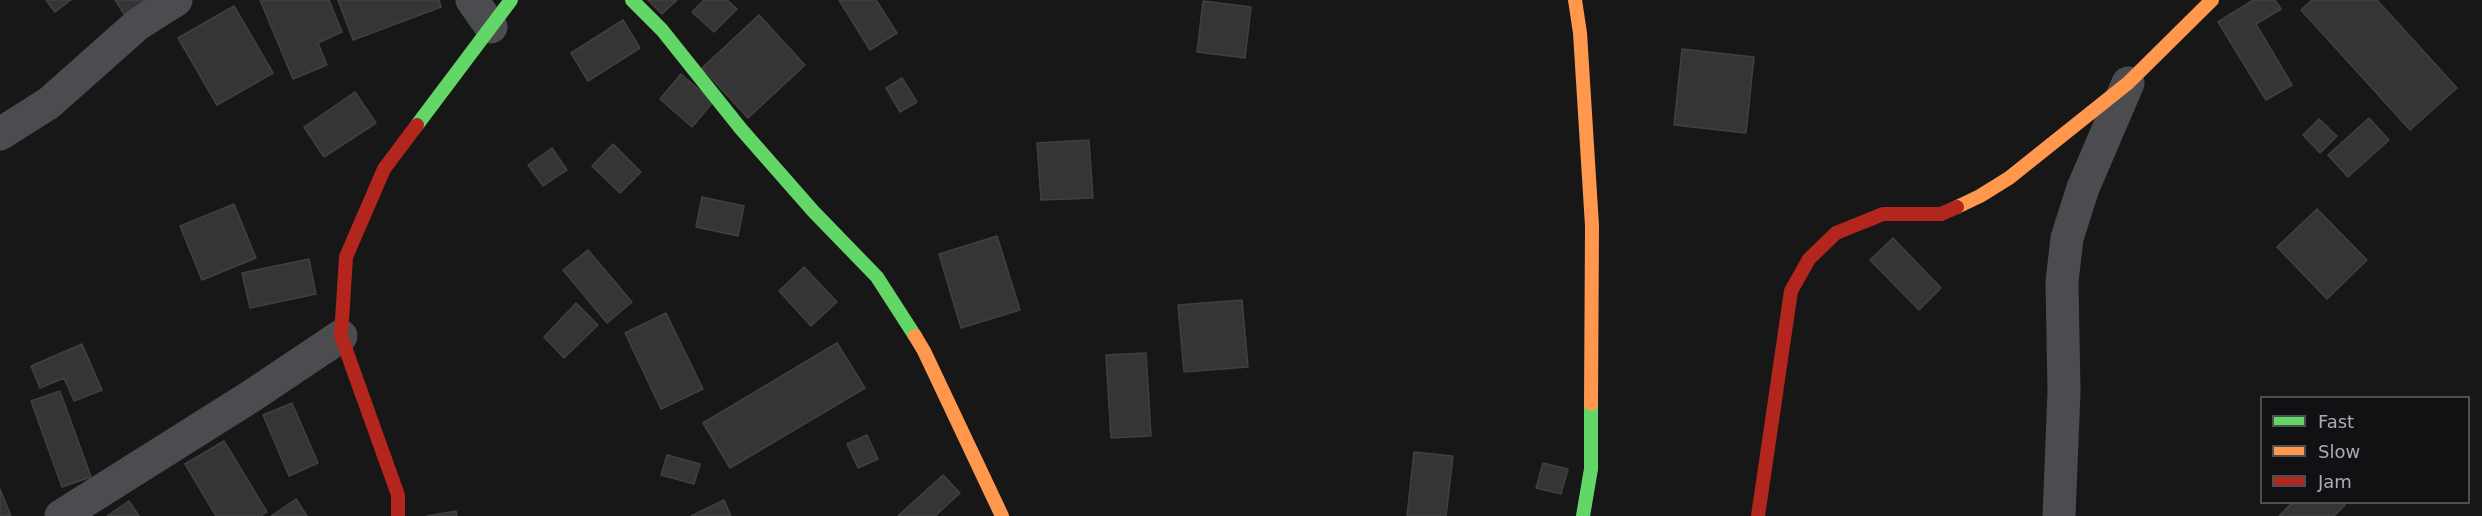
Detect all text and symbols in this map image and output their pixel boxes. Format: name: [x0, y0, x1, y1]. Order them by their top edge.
legend: [2260, 396, 2470, 504]
text: Fast: [2318, 411, 2354, 432]
text: Slow: [2318, 441, 2360, 462]
text: Jam: [2318, 471, 2352, 492]

